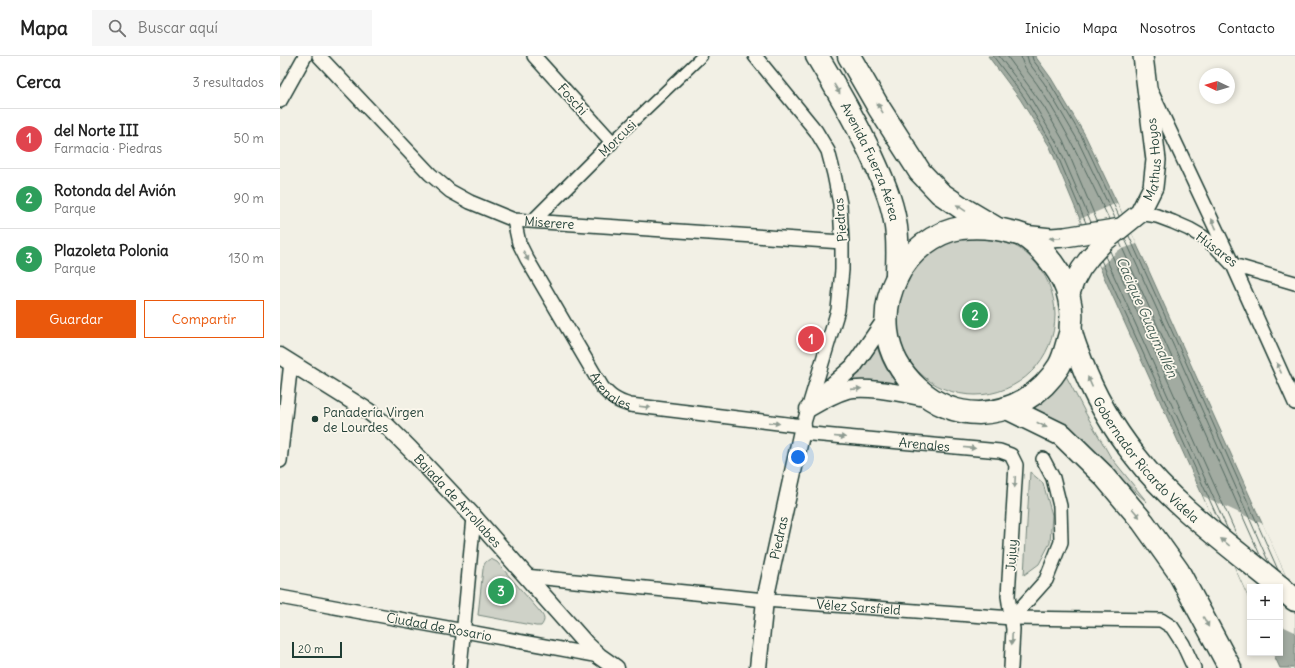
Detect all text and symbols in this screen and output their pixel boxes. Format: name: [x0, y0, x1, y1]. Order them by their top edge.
search box: [92, 10, 372, 46]
text: Mapa: [20, 16, 68, 40]
icon: search: [106, 17, 128, 39]
text: Buscar aquí: [138, 18, 218, 37]
text: Inicio: [1025, 19, 1060, 37]
text: Mapa: [1082, 19, 1118, 37]
text: Nosotros: [1140, 19, 1196, 37]
text: Contacto: [1218, 19, 1275, 37]
north arrow: [1199, 68, 1235, 104]
text: Cerca: [16, 71, 61, 93]
text: 3 resultados: [193, 74, 264, 91]
street label: Foschi: [554, 80, 591, 119]
one-way arrow: [833, 84, 841, 94]
street label: Avenida Fuerza Aérea: [837, 99, 903, 223]
one-way arrow: [876, 102, 883, 114]
street label: Morcusi: [595, 116, 640, 160]
street label: Mathus Hoyos: [1139, 117, 1165, 204]
text: del Norte III: [54, 121, 139, 140]
text: 1: [26, 130, 32, 147]
text: 50 m: [233, 130, 264, 147]
text: Farmacia · Piedras: [54, 140, 162, 157]
text: Rotonda del Avión: [54, 181, 176, 200]
text: 2: [25, 190, 33, 207]
text: 90 m: [233, 190, 264, 207]
street label: Piedras: [830, 197, 851, 243]
text: Parque: [54, 200, 96, 217]
one-way arrow: [956, 204, 966, 212]
street label: Miserere: [524, 213, 575, 233]
one-way arrow: [1211, 218, 1217, 229]
street label: Húsares: [1192, 228, 1241, 271]
one-way arrow: [1049, 234, 1061, 241]
text: Plazoleta Polonia: [54, 241, 169, 260]
text: 3: [25, 250, 33, 267]
text: 130 m: [228, 250, 264, 267]
one-way arrow: [523, 251, 529, 262]
water label: Cacique Guaymallén: [1112, 254, 1182, 381]
text: Parque: [54, 260, 96, 277]
button: Guardar: [16, 300, 136, 338]
button: Compartir: [144, 300, 264, 338]
pin: 2: [962, 300, 988, 330]
pin: 1: [798, 324, 824, 354]
one-way arrow: [1276, 362, 1282, 373]
street label: Arenales: [586, 369, 633, 414]
one-way arrow: [1087, 377, 1093, 388]
one-way arrow: [850, 386, 862, 393]
street label: Gobernador Ricardo Videla: [1089, 394, 1203, 527]
place label: Panadería Virgen de Lourdes: [323, 404, 425, 436]
one-way arrow: [639, 404, 651, 410]
marker: Panadería Virgen de Lourdes: [310, 414, 320, 424]
one-way arrow: [768, 420, 780, 426]
one-way arrow: [1036, 422, 1048, 428]
one-way arrow: [834, 433, 846, 440]
street label: Arenales: [898, 434, 951, 455]
one-way arrow: [964, 445, 976, 451]
your location: [788, 447, 808, 467]
street label: Bajada de Arrollabes: [410, 451, 505, 551]
one-way arrow: [1012, 476, 1018, 489]
one-way arrow: [1131, 508, 1140, 519]
street label: Piedras: [766, 515, 792, 561]
one-way arrow: [1220, 537, 1231, 546]
street label: Jujuy: [1002, 539, 1021, 571]
pin: 3: [488, 576, 514, 606]
map controls: [1247, 584, 1283, 656]
button: +: [1247, 584, 1283, 620]
street label: Vélez Sarsfield: [816, 596, 902, 619]
street label: Ciudad de Rosario: [385, 609, 493, 645]
one-way arrow: [1203, 617, 1209, 628]
button: −: [1247, 620, 1283, 656]
one-way arrow: [1009, 633, 1016, 645]
scale bar: [292, 640, 342, 659]
text: 20 m: [298, 642, 324, 656]

